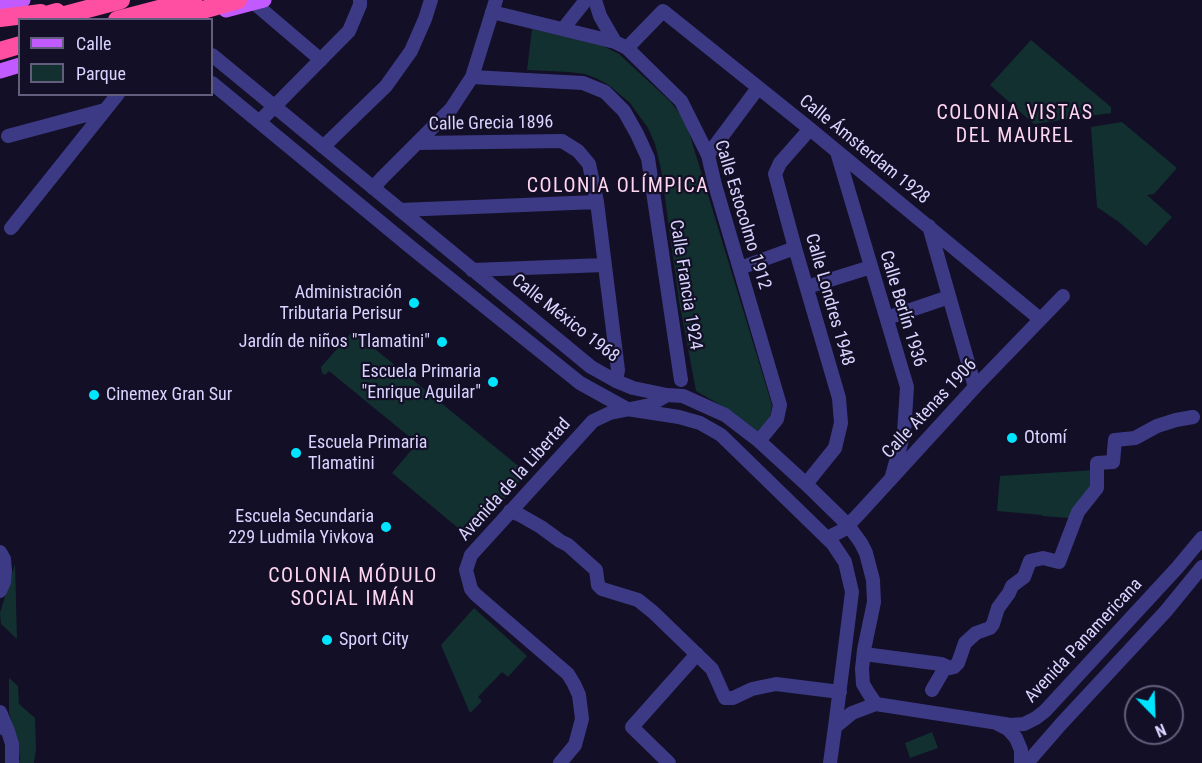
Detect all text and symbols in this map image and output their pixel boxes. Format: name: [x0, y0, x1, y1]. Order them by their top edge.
legend: [18, 18, 213, 96]
text: Calle: [76, 33, 112, 54]
text: Parque: [76, 63, 126, 84]
street label: Calle Ámsterdam 1928: [794, 91, 934, 209]
district label: COLONIA VISTAS DEL MAUREL: [936, 102, 1094, 149]
street label: Calle Grecia 1896: [428, 112, 554, 136]
street label: Calle Estocolmo 1912: [709, 138, 775, 292]
district label: COLONIA OLÍMPICA: [527, 175, 709, 199]
street label: Calle Francia 1924: [664, 218, 706, 352]
street label: Calle Londres 1948: [800, 231, 858, 369]
street label: Calle Berlín 1936: [874, 248, 930, 370]
street label: Calle México 1968: [507, 270, 623, 368]
place label: Administración Tributaria Perisur: [279, 282, 402, 324]
marker: Administración Tributaria Perisur: [407, 296, 421, 310]
place label: Jardín de niños "Tlamatini": [239, 331, 430, 353]
marker: Jardín de niños "Tlamatini": [435, 335, 449, 349]
street label: Calle Atenas 1906: [878, 355, 982, 463]
place label: Escuela Primaria "Enrique Aguilar": [361, 361, 481, 404]
marker: Escuela Primaria "Enrique Aguilar": [486, 375, 500, 389]
place label: Cinemex Gran Sur: [106, 384, 232, 406]
marker: Cinemex Gran Sur: [87, 388, 101, 402]
street label: Avenida de la Libertad: [454, 414, 576, 546]
place label: Otomí: [1024, 427, 1067, 449]
marker: Otomí: [1005, 431, 1019, 445]
place label: Escuela Primaria Tlamatini: [308, 432, 427, 474]
marker: Escuela Primaria Tlamatini: [289, 446, 303, 460]
place label: Escuela Secundaria 229 Ludmila Yivkova: [228, 506, 374, 548]
marker: Escuela Secundaria 229 Ludmila Yivkova: [379, 520, 393, 534]
district label: COLONIA MÓDULO SOCIAL IMÁN: [268, 565, 438, 612]
street label: Avenida Panamericana: [1021, 574, 1147, 708]
place label: Sport City: [339, 629, 409, 651]
marker: Sport City: [320, 633, 334, 647]
north arrow: [1124, 685, 1184, 745]
text: N: [1152, 720, 1169, 741]

